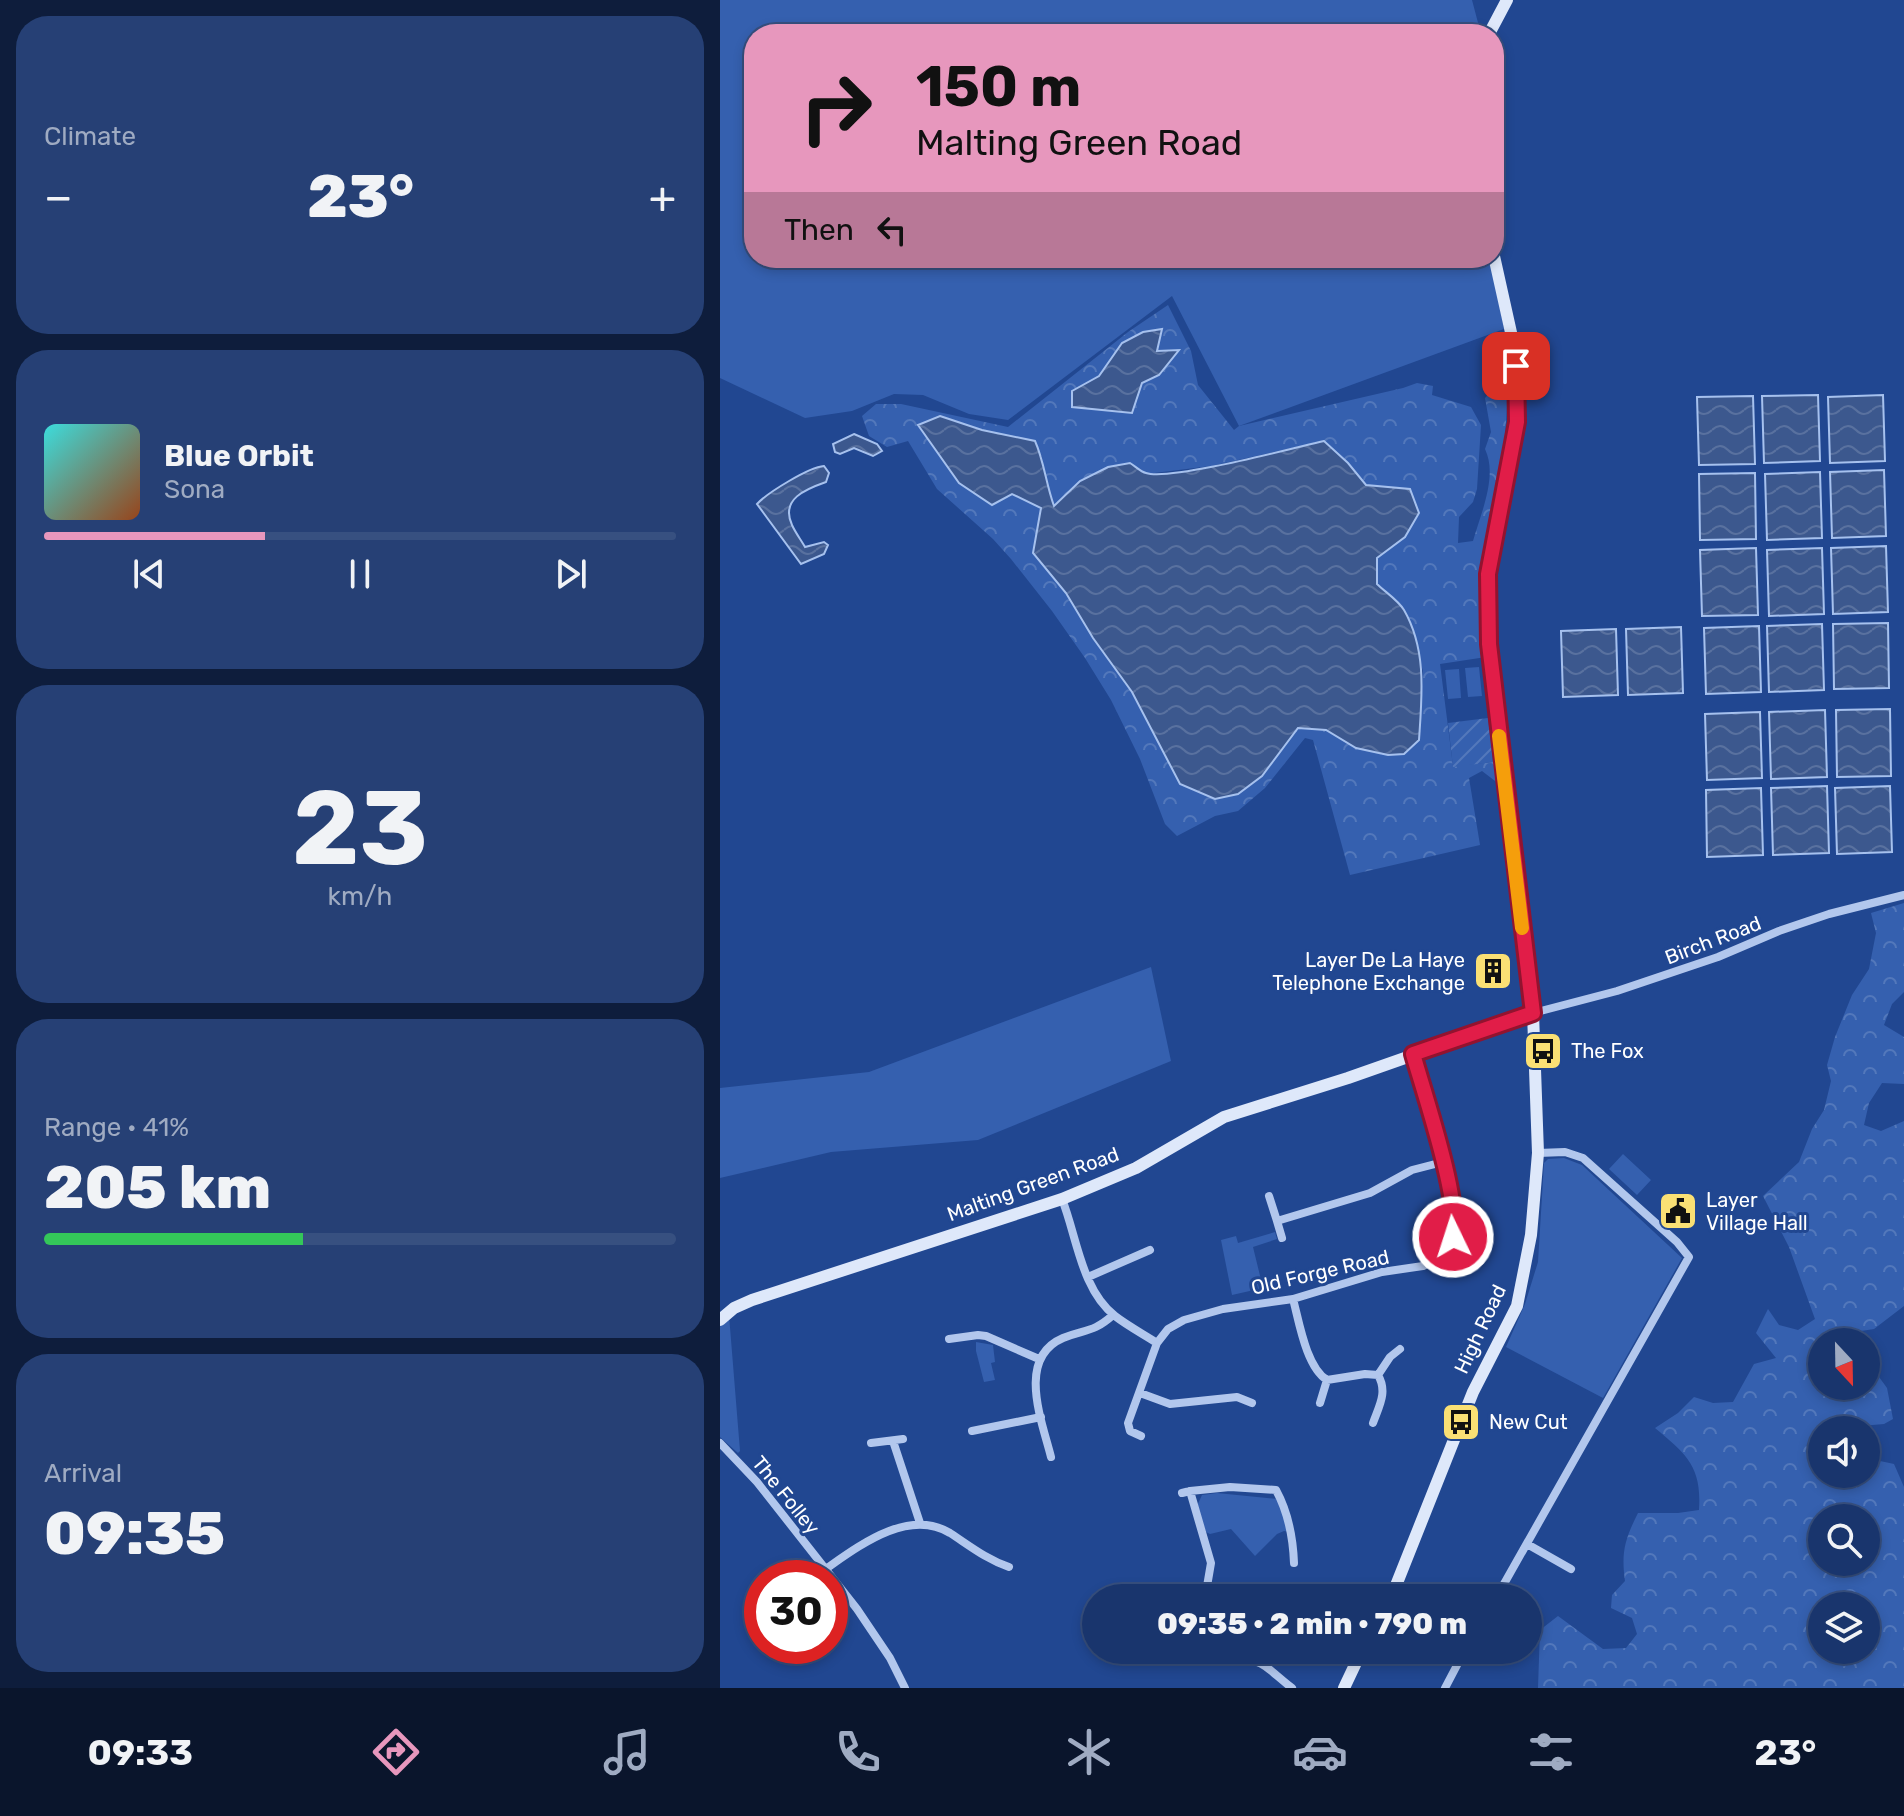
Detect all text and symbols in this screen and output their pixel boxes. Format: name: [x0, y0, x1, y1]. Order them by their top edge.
text: 150 m: [916, 54, 1081, 120]
icon: right: [784, 56, 888, 160]
text: Climate: [44, 121, 136, 152]
text: Malting Green Road: [916, 121, 1242, 164]
text: 23°: [307, 161, 414, 232]
text: −: [44, 171, 73, 223]
text: +: [649, 171, 676, 223]
icon: left: [870, 208, 914, 252]
text: Then: [784, 212, 854, 248]
pin: [1482, 332, 1550, 400]
icon: arrive: [1494, 344, 1538, 388]
text: Blue Orbit: [164, 438, 314, 474]
text: Sona: [164, 474, 225, 505]
icon: previous: [127, 552, 171, 596]
icon: pause: [338, 552, 382, 596]
icon: next: [549, 552, 593, 596]
text: 23: [292, 767, 428, 890]
text: km/h: [328, 881, 392, 912]
street label: Birch Road: [1661, 911, 1765, 969]
place label: Layer De La Haye Telephone Exchange: [1272, 948, 1465, 995]
building icon: Layer De La Haye Telephone Exchange: [1472, 950, 1514, 992]
bus stop icon: The Fox: [1522, 1030, 1564, 1072]
place label: The Fox: [1571, 1039, 1644, 1063]
text: Range · 41%: [44, 1112, 189, 1143]
street label: Malting Green Road: [944, 1142, 1122, 1226]
text: 205 km: [44, 1152, 271, 1223]
place label: Layer Village Hall: [1706, 1188, 1808, 1235]
public building icon: Layer Village Hall: [1657, 1190, 1699, 1232]
position arrow: [1411, 1195, 1495, 1279]
street label: Old Forge Road: [1249, 1244, 1391, 1300]
street label: High Road: [1449, 1281, 1511, 1377]
north arrow: [1808, 1328, 1880, 1400]
map controls: [1808, 1328, 1880, 1664]
bus stop icon: New Cut: [1440, 1401, 1482, 1443]
place label: New Cut: [1489, 1410, 1568, 1434]
button: sound: [1808, 1416, 1880, 1488]
street label: The Folley: [747, 1451, 825, 1539]
text: Arrival: [44, 1458, 122, 1489]
text: 09:35: [44, 1498, 225, 1569]
button: search: [1808, 1504, 1880, 1576]
speed limit sign: 30: [744, 1560, 848, 1664]
button: layers: [1808, 1592, 1880, 1664]
text: 09:35 · 2 min · 790 m: [1157, 1606, 1467, 1642]
icon: directions: [368, 1724, 424, 1780]
icon: music: [599, 1724, 655, 1780]
icon: phone: [830, 1724, 886, 1780]
icon: climate: [1061, 1724, 1117, 1780]
icon: car: [1292, 1724, 1348, 1780]
icon: filters: [1523, 1724, 1579, 1780]
text: 09:33: [88, 1731, 193, 1774]
text: 23°: [1755, 1731, 1816, 1774]

